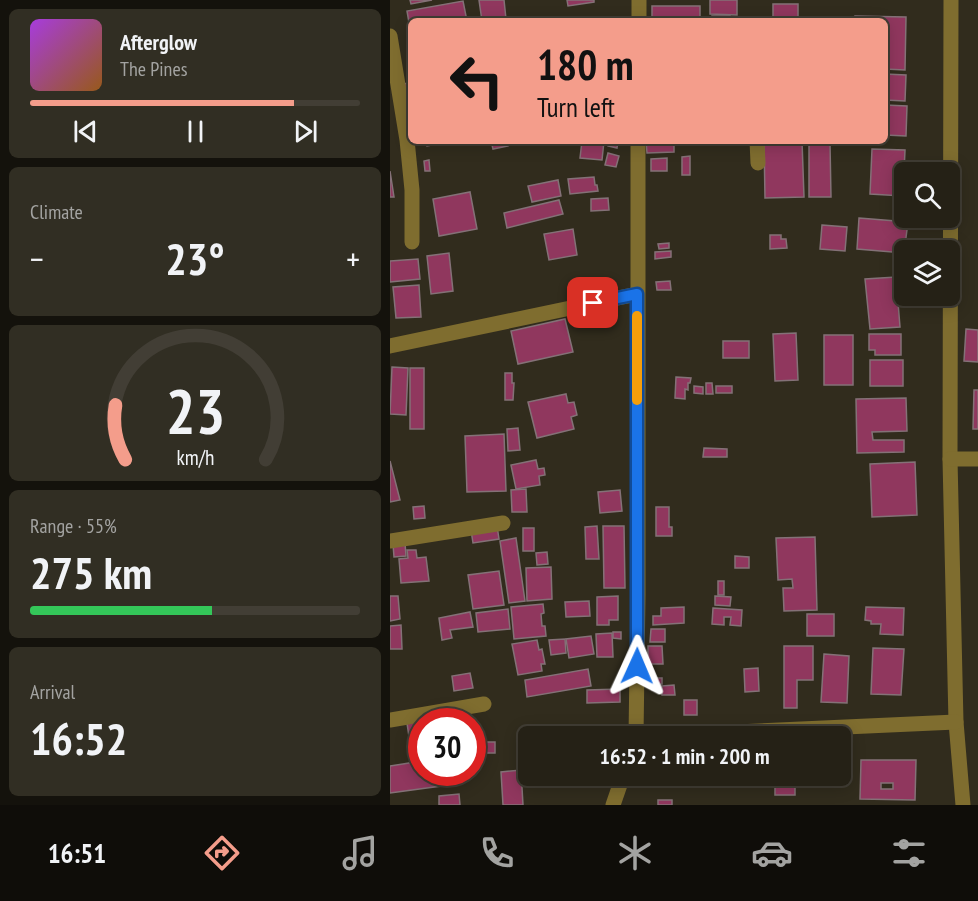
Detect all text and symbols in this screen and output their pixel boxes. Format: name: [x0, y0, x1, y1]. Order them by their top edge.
text: Afterglow: [120, 28, 197, 56]
text: 180 m: [537, 37, 634, 92]
icon: left: [438, 42, 516, 120]
text: The Pines: [120, 56, 187, 82]
text: Turn left: [537, 90, 615, 124]
icon: previous: [69, 115, 102, 148]
icon: pause: [179, 115, 212, 148]
icon: next: [289, 115, 322, 148]
map controls: [894, 162, 960, 306]
button: search: [894, 162, 960, 228]
text: Climate: [30, 199, 83, 225]
text: 23°: [165, 229, 225, 287]
text: −: [30, 237, 44, 280]
text: +: [346, 237, 360, 280]
button: layers: [894, 240, 960, 306]
pin: [567, 277, 618, 328]
icon: arrive: [576, 286, 609, 319]
text: 23: [165, 370, 225, 451]
text: km/h: [176, 443, 214, 471]
text: Range · 55%: [30, 513, 117, 539]
text: 275 km: [30, 543, 152, 601]
position arrow: [605, 634, 669, 698]
text: Arrival: [30, 679, 75, 705]
speed limit sign: 30: [408, 708, 486, 786]
text: 16:52: [30, 709, 127, 767]
text: 16:52 · 1 min · 200 m: [599, 742, 770, 770]
icon: directions: [201, 832, 243, 874]
icon: music: [339, 832, 381, 874]
icon: phone: [476, 832, 518, 874]
icon: climate: [614, 832, 656, 874]
icon: car: [751, 832, 793, 874]
icon: filters: [888, 832, 930, 874]
text: 16:51: [48, 836, 106, 870]

